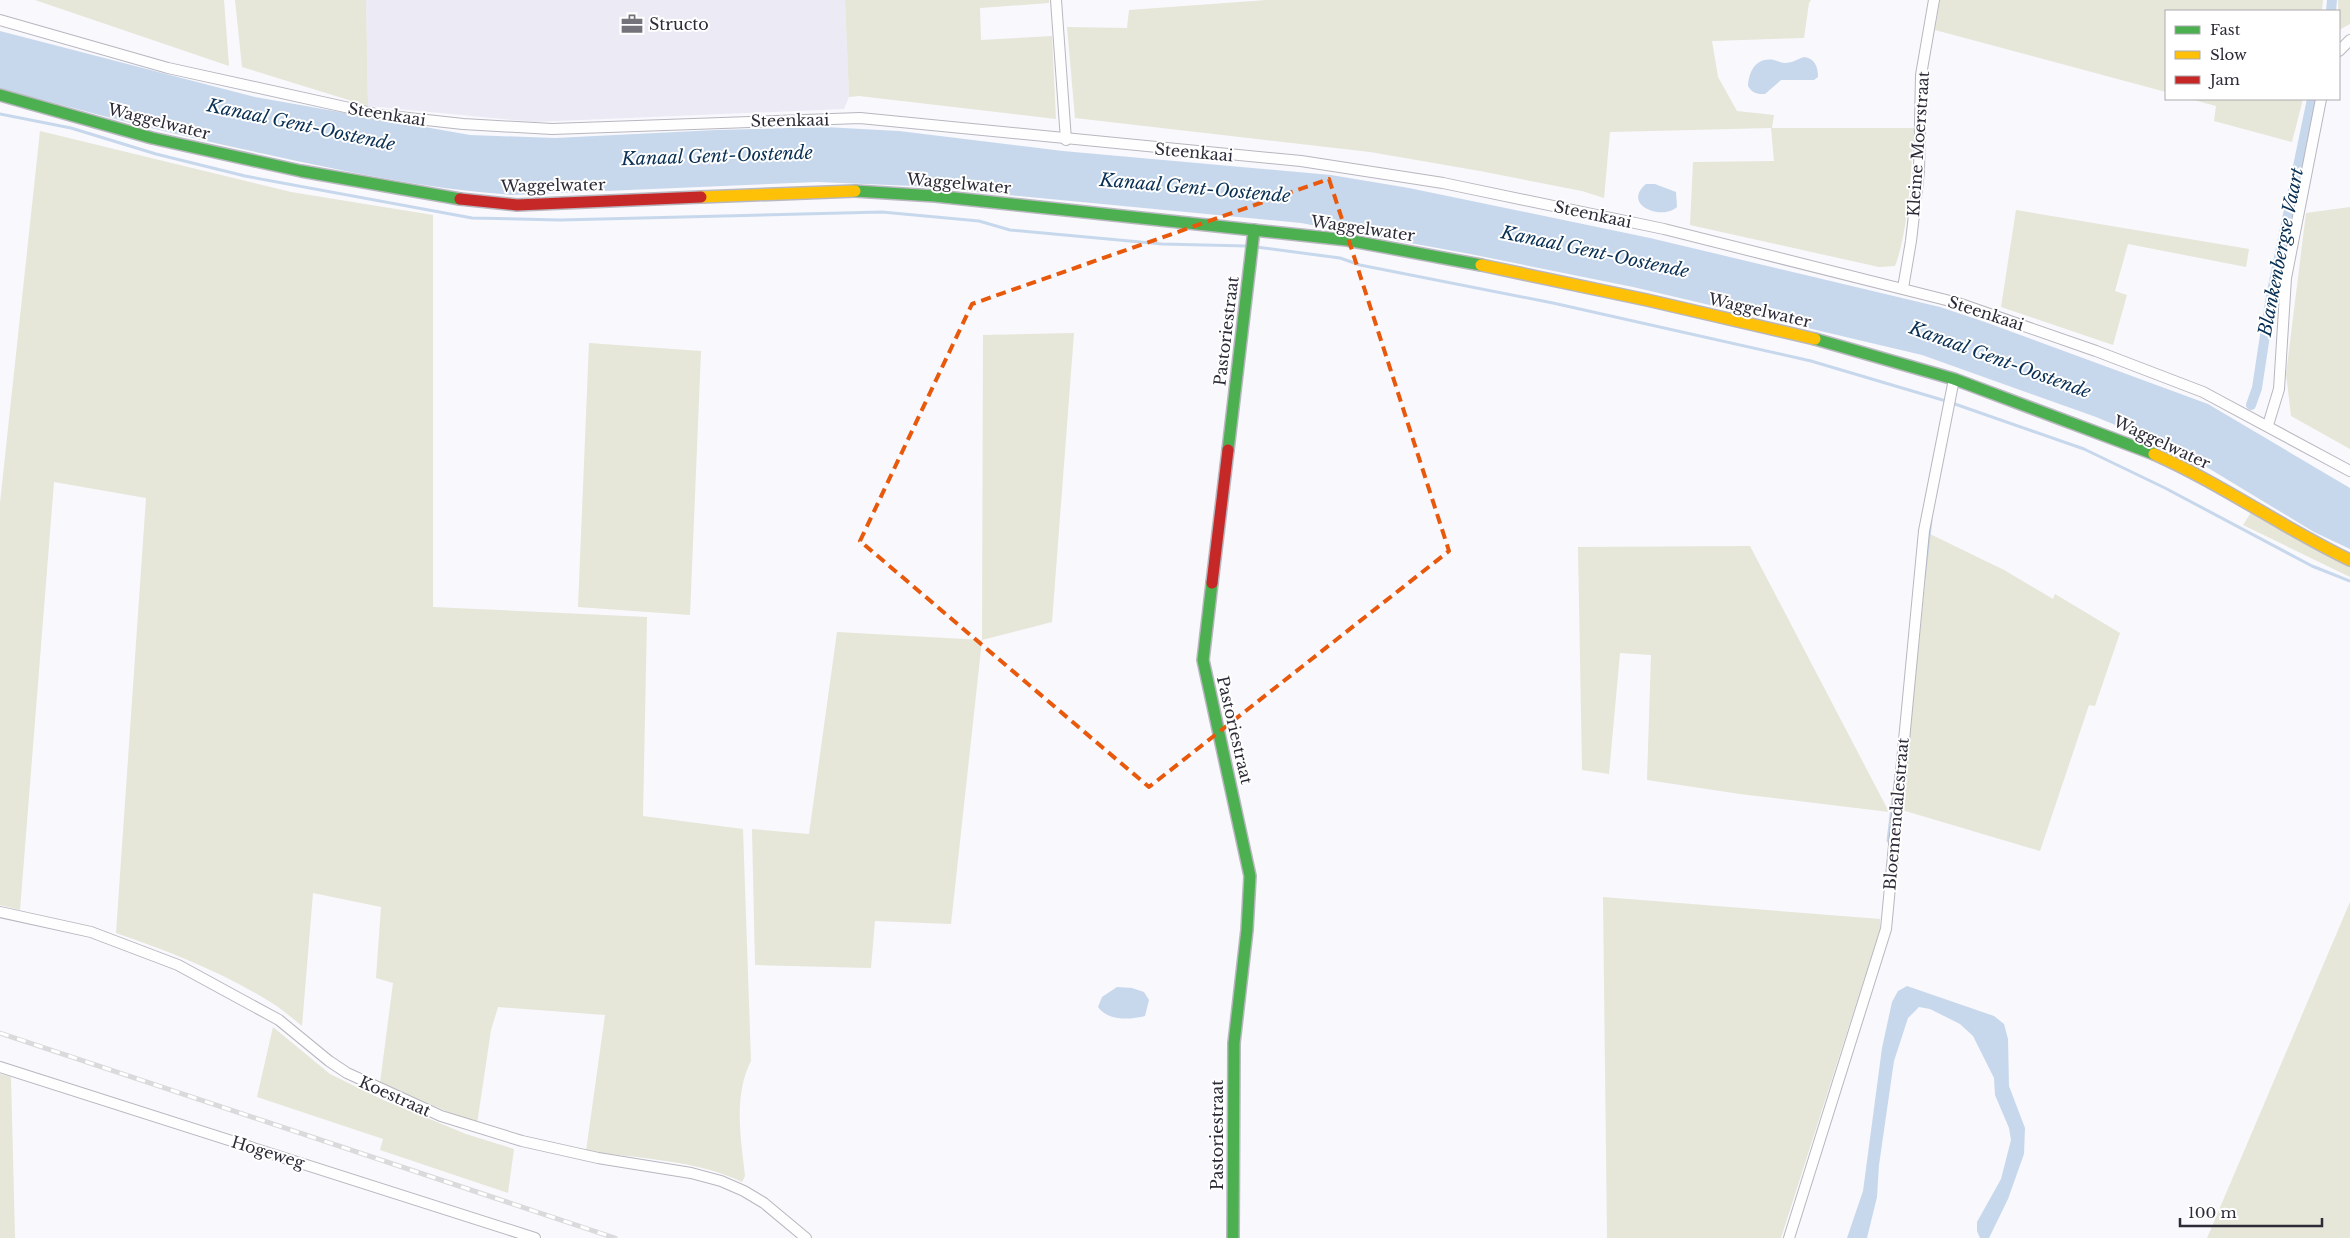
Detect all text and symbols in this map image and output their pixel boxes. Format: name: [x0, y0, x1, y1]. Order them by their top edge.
legend: [2165, 10, 2340, 100]
office icon: Structo: [619, 11, 645, 37]
place label: Structo: [649, 14, 709, 34]
text: Fast: [2210, 20, 2241, 39]
text: Slow: [2210, 45, 2247, 64]
street label: Kleine Moerstraat: [1903, 70, 1933, 218]
text: Jam: [2208, 70, 2240, 89]
water label: Kanaal Gent-Oostende: [204, 94, 397, 156]
street label: Waggelwater: [105, 98, 213, 143]
street label: Steenkaai: [347, 98, 428, 130]
street label: Steenkaai: [750, 109, 830, 131]
street label: Steenkaai: [1154, 139, 1235, 165]
water label: Kanaal Gent-Oostende: [620, 142, 813, 170]
water label: Blankenbergse Vaart: [2254, 165, 2308, 339]
street label: Waggelwater: [905, 168, 1012, 198]
water label: Kanaal Gent-Oostende: [1098, 169, 1291, 207]
street label: Waggelwater: [499, 174, 606, 196]
street label: Steenkaai: [1552, 196, 1634, 232]
street label: Waggelwater: [1309, 211, 1417, 245]
water label: Kanaal Gent-Oostende: [1498, 221, 1691, 283]
street label: Pastoriestraat: [1209, 275, 1243, 387]
street label: Waggelwater: [1706, 288, 1814, 332]
street label: Steenkaai: [1945, 291, 2027, 335]
water label: Kanaal Gent-Oostende: [1905, 317, 2094, 403]
street label: Waggelwater: [2109, 410, 2214, 473]
street label: Pastoriestraat: [1213, 674, 1257, 786]
street label: Bloemendalestraat: [1879, 737, 1913, 891]
street label: Koestraat: [356, 1071, 434, 1121]
street label: Pastoriestraat: [1207, 1080, 1227, 1190]
street label: Hogeweg: [229, 1131, 307, 1173]
scale bar: [2180, 1196, 2322, 1228]
text: 100 m: [2188, 1203, 2237, 1222]

